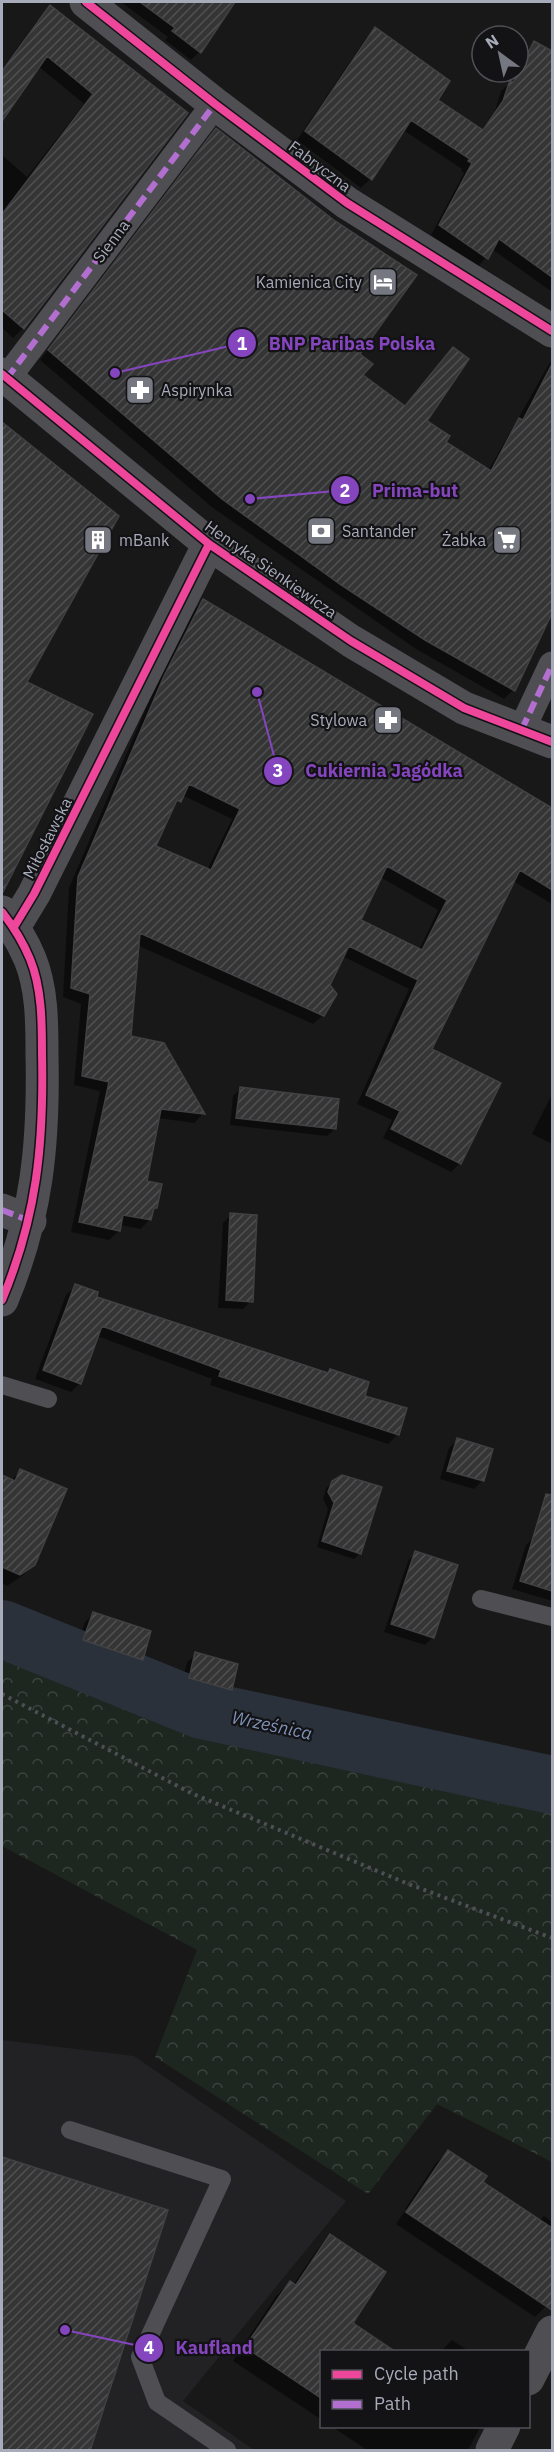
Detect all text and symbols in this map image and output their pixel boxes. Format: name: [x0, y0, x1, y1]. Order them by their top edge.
north arrow: [470, 24, 530, 84]
text: N: [482, 30, 502, 53]
street label: Fabryczna: [285, 136, 356, 196]
street label: Sienna: [88, 215, 134, 267]
hotel icon: Kamienica City: [367, 266, 399, 298]
place label: Kamienica City: [256, 272, 362, 292]
callout: BNP Paribas Polska: [227, 325, 447, 361]
text: 1: [237, 332, 248, 355]
text: BNP Paribas Polska: [269, 332, 435, 355]
pharmacy icon: Aspirynka: [124, 374, 156, 406]
place label: Aspirynka: [161, 380, 233, 400]
callout: Prima-but: [330, 472, 470, 508]
text: 2: [340, 479, 350, 502]
text: Prima-but: [372, 479, 458, 502]
bank icon: Santander: [305, 515, 337, 547]
street label: Henryka Sienkiewicza: [201, 516, 341, 622]
place label: Santander: [342, 521, 416, 541]
building icon: mBank: [82, 524, 114, 556]
supermarket icon: Żabka: [491, 524, 523, 556]
place label: mBank: [119, 530, 170, 550]
place label: Żabka: [442, 530, 486, 550]
pharmacy icon: Stylowa: [372, 704, 404, 736]
place label: Stylowa: [310, 710, 367, 730]
callout: Cukiernia Jagódka: [263, 753, 475, 789]
text: 3: [273, 759, 283, 782]
text: Cukiernia Jagódka: [305, 759, 463, 782]
street label: Miłosławska: [18, 794, 76, 882]
water label: Wrześnica: [230, 1705, 314, 1745]
callout: Kaufland: [134, 2330, 265, 2366]
text: 4: [144, 2336, 155, 2359]
text: Kaufland: [175, 2336, 253, 2359]
legend: [320, 2350, 530, 2428]
text: Cycle path: [374, 2362, 459, 2385]
text: Path: [374, 2392, 411, 2415]

